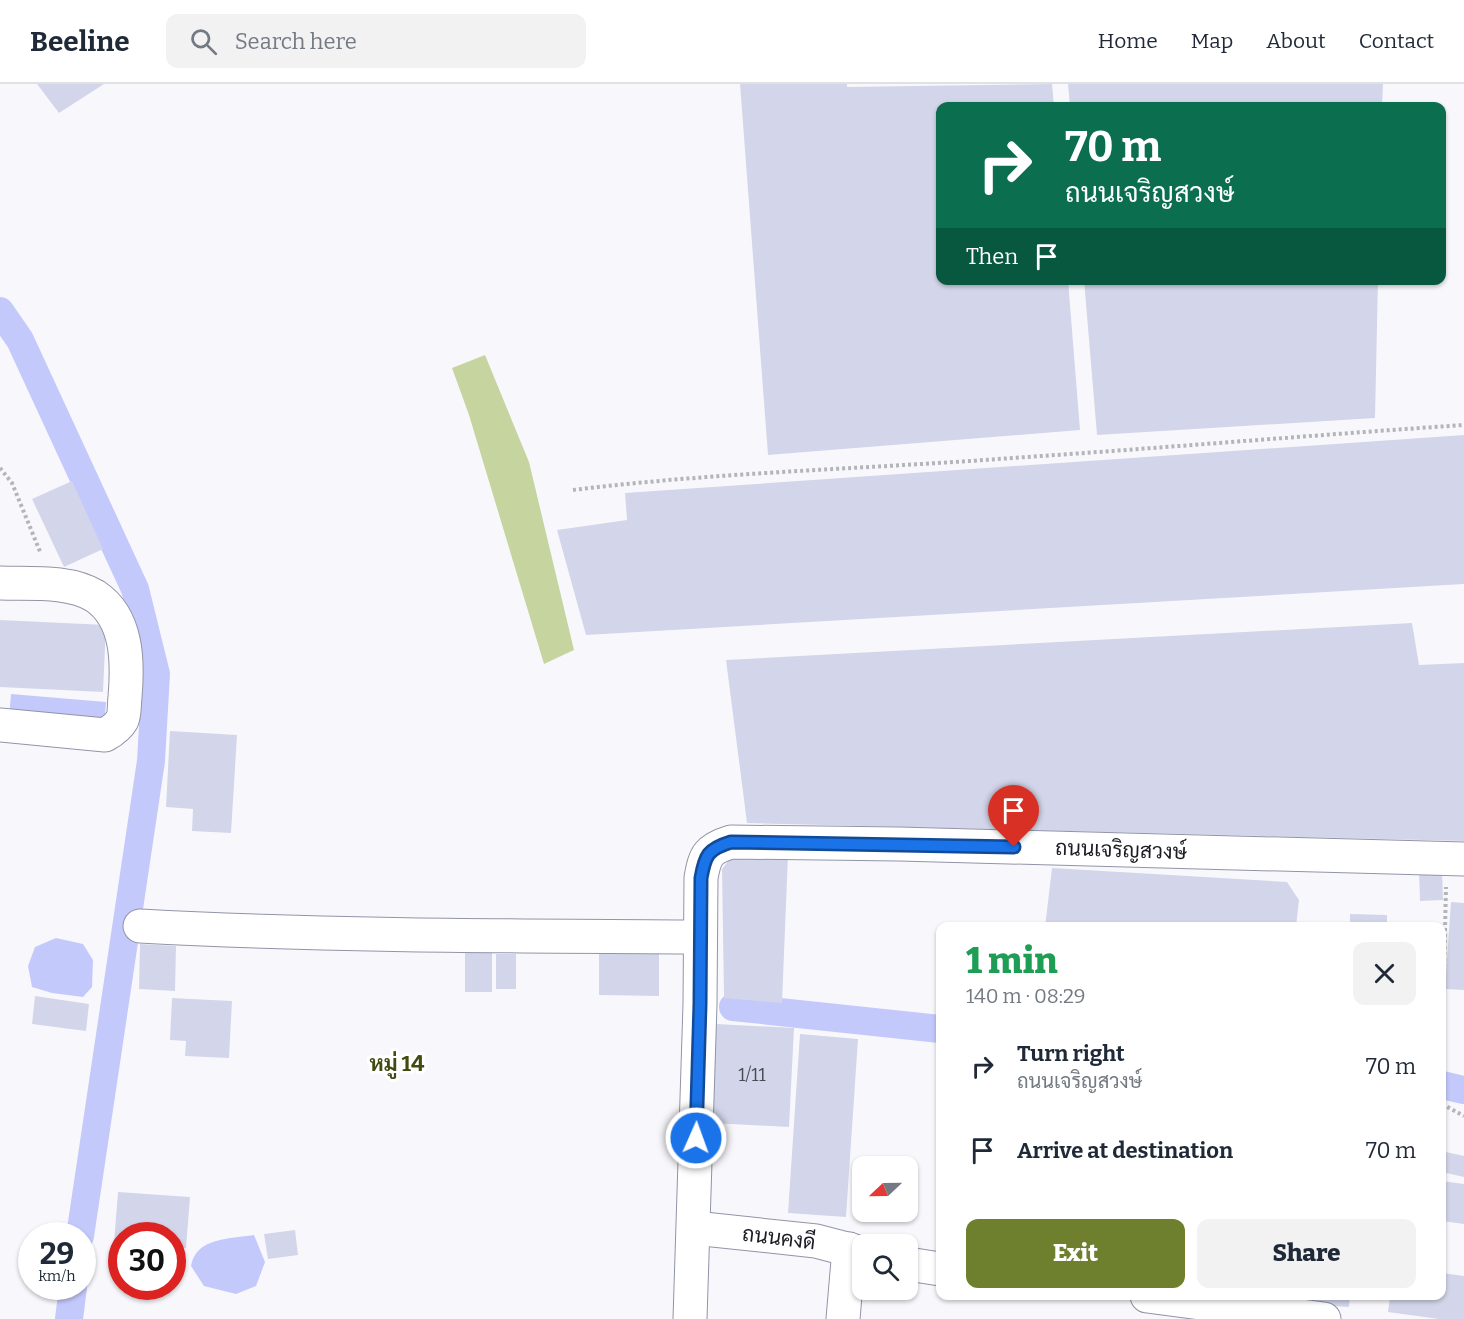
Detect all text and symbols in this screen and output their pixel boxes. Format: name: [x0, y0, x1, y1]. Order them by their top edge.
search box: [166, 14, 586, 68]
text: Beeline: [30, 25, 130, 58]
icon: search: [187, 25, 220, 58]
text: Search here: [235, 28, 357, 55]
text: Home: [1098, 28, 1158, 54]
text: Map: [1191, 28, 1233, 54]
text: About: [1266, 28, 1326, 54]
text: Contact: [1359, 28, 1434, 54]
text: 70 m: [1065, 122, 1161, 172]
icon: right: [966, 126, 1044, 204]
text: ถนนเจริญสวงษ์: [1065, 177, 1234, 209]
icon: arrive: [1030, 240, 1063, 273]
text: Then: [966, 243, 1018, 270]
pin: [988, 785, 1039, 847]
icon: arrive: [997, 794, 1030, 827]
street label: ถนนเจริญสวงษ์: [1055, 834, 1188, 865]
text: 1 min: [966, 939, 1058, 983]
button: close: [1353, 942, 1416, 1005]
text: 140 m · 08:29: [966, 984, 1086, 1008]
text: Turn right: [1017, 1040, 1125, 1067]
district label: หมู่ 14: [370, 1050, 425, 1079]
icon: right: [966, 1050, 999, 1083]
text: 70 m: [1366, 1053, 1416, 1080]
house number: 1/11: [738, 1064, 767, 1086]
text: ถนนเจริญสวงษ์: [1017, 1069, 1142, 1093]
position arrow: [664, 1106, 728, 1170]
icon: arrive: [966, 1134, 999, 1167]
text: Arrive at destination: [1017, 1137, 1233, 1164]
text: 70 m: [1366, 1137, 1416, 1164]
north arrow: [852, 1156, 918, 1222]
map controls: [852, 1156, 918, 1300]
button: Exit: [966, 1219, 1185, 1288]
button: Share: [1197, 1219, 1416, 1288]
street label: ถนนคงดี: [741, 1221, 817, 1255]
speed limit sign: 30: [108, 1222, 186, 1300]
button: search: [852, 1234, 918, 1300]
text: 29: [40, 1236, 74, 1272]
text: km/h: [38, 1267, 76, 1285]

